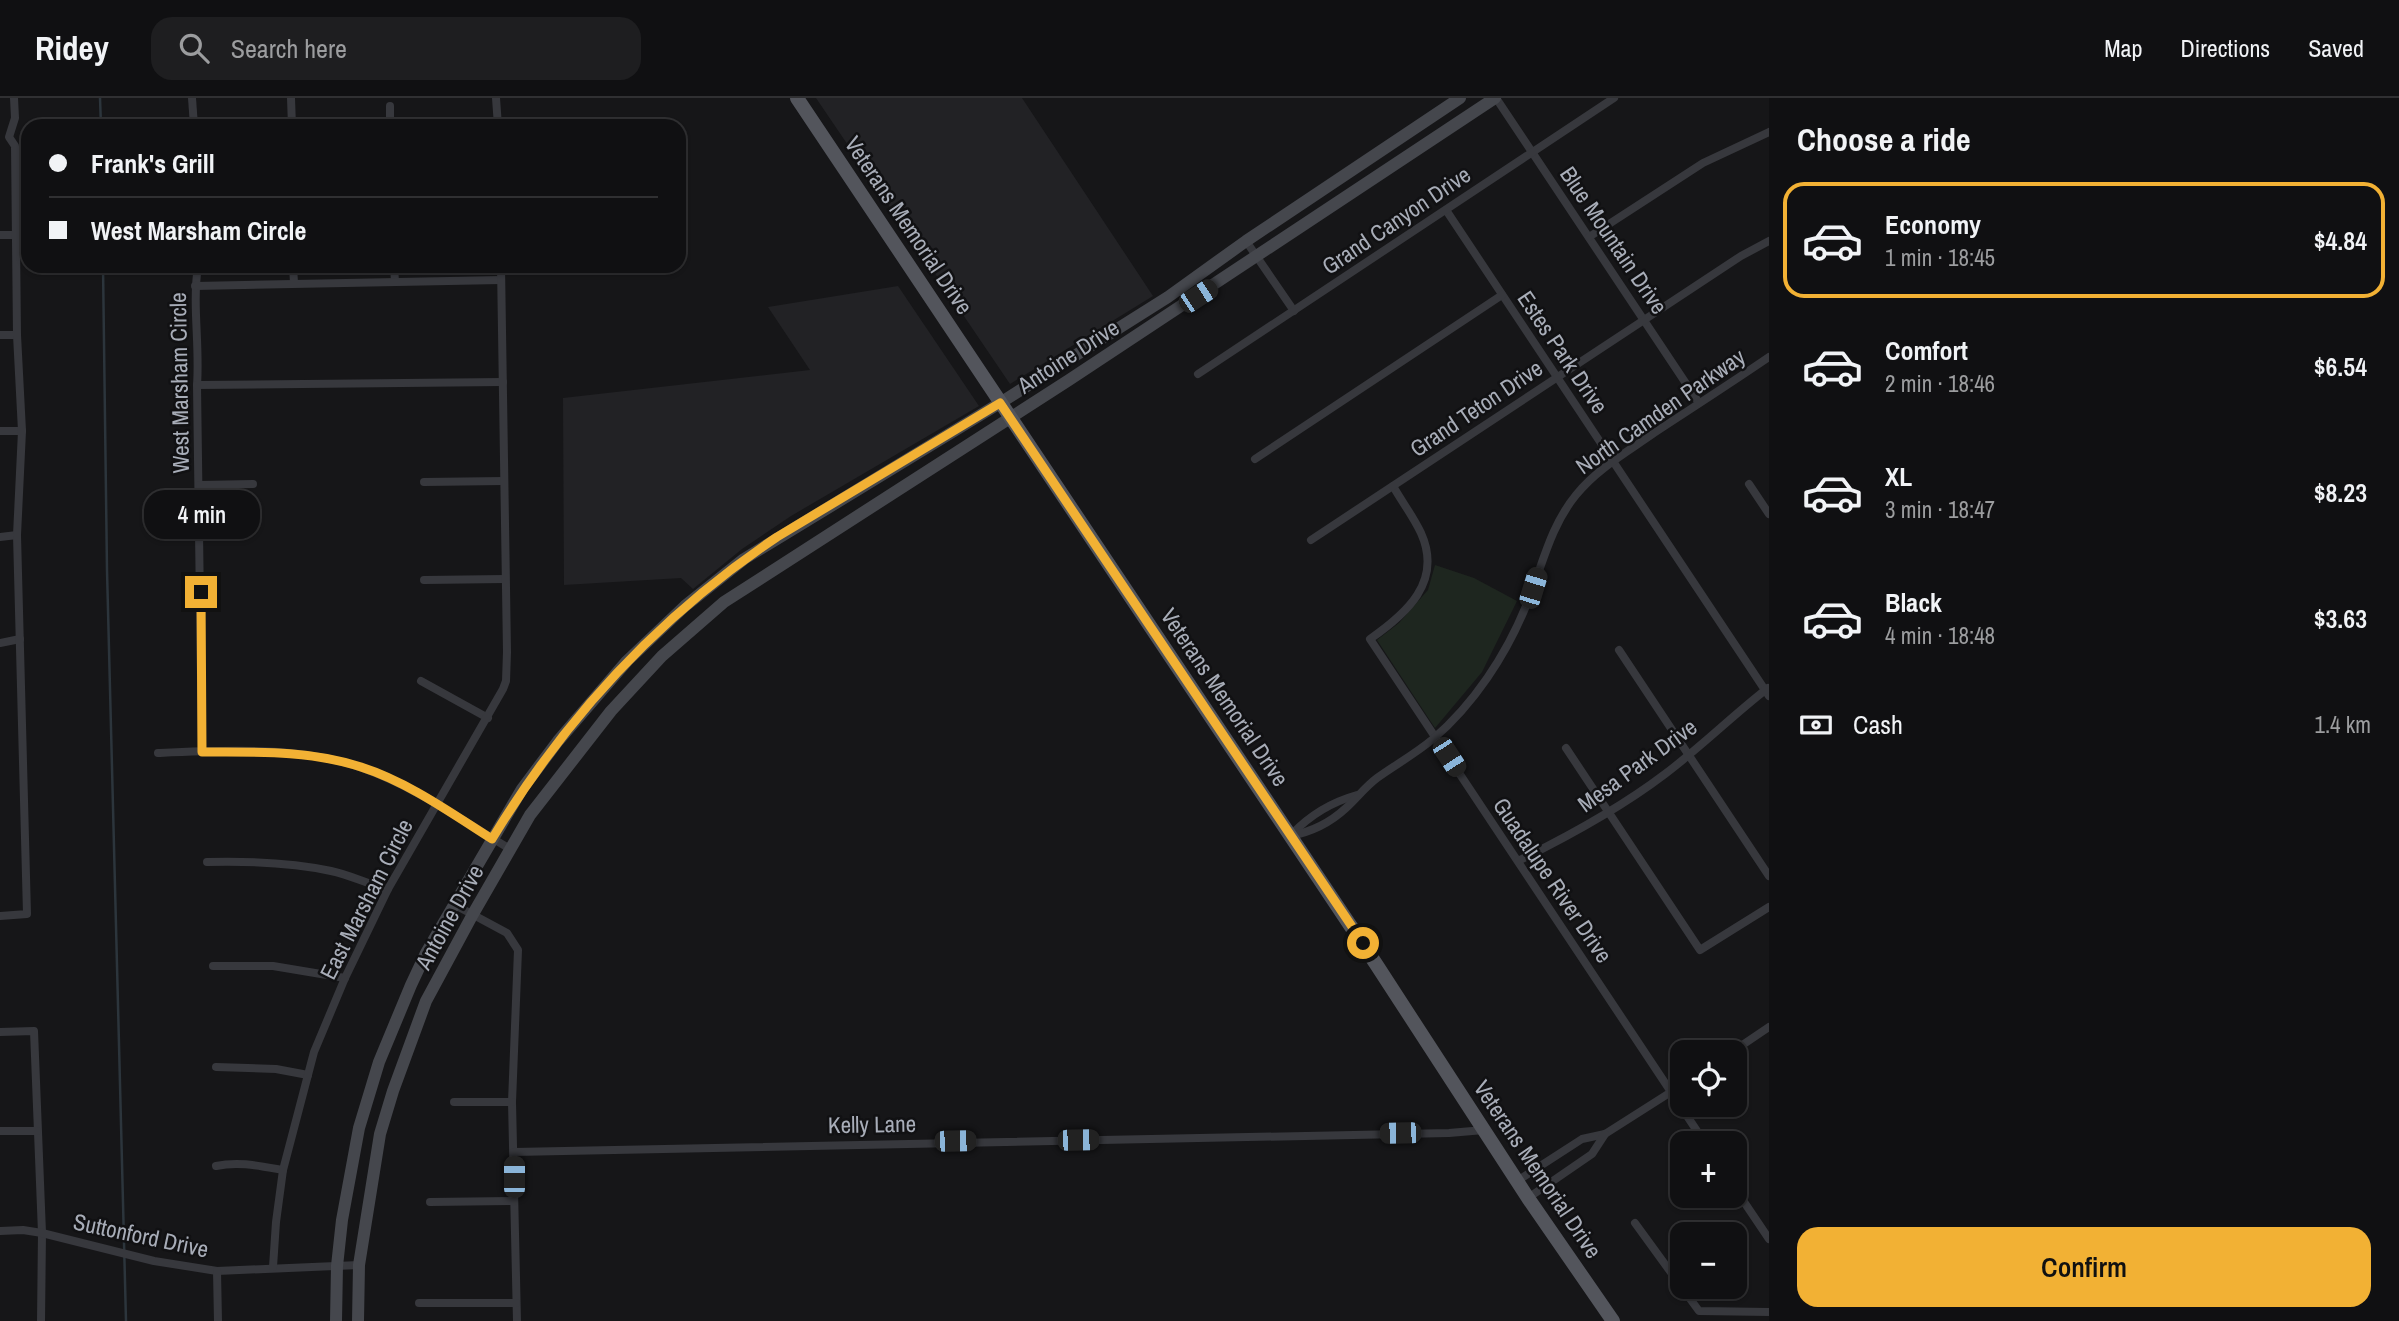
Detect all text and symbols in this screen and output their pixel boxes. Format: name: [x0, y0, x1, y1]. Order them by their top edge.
search box: [151, 17, 641, 80]
text: Ridey: [35, 26, 109, 70]
icon: search: [175, 29, 213, 67]
text: Search here: [231, 31, 347, 66]
text: Map: [2104, 32, 2142, 64]
text: Directions: [2180, 32, 2270, 64]
text: Saved: [2308, 32, 2364, 64]
text: Choose a ride: [1797, 118, 1971, 161]
street label: Veterans Memorial Drive: [838, 130, 980, 320]
text: Frank's Grill: [91, 146, 215, 181]
street label: Grand Canyon Drive: [1316, 159, 1476, 281]
street label: Blue Mountain Drive: [1553, 160, 1675, 320]
text: Economy: [1885, 207, 1981, 242]
icon: car: [1801, 209, 1864, 272]
text: West Marsham Circle: [91, 213, 306, 248]
text: $4.84: [2314, 223, 2367, 258]
text: 1 min · 18:45: [1885, 242, 1995, 273]
car: [1175, 276, 1222, 316]
street label: Estes Park Drive: [1511, 285, 1615, 419]
street label: West Marsham Circle: [162, 292, 196, 474]
street label: Antoine Drive: [1010, 312, 1125, 401]
text: Comfort: [1885, 333, 1968, 368]
icon: car: [1801, 335, 1864, 398]
street label: North Camden Parkway: [1569, 341, 1751, 481]
text: $6.54: [2314, 349, 2367, 384]
street label: Grand Teton Drive: [1404, 352, 1548, 464]
text: 2 min · 18:46: [1885, 368, 1995, 399]
text: XL: [1885, 459, 1912, 494]
icon: car: [1801, 461, 1864, 524]
text: $8.23: [2314, 475, 2367, 510]
callout: 4 min: [143, 490, 259, 540]
text: 3 min · 18:47: [1885, 494, 1995, 525]
text: 4 min: [178, 499, 226, 530]
car: [1517, 565, 1550, 611]
route end: [185, 576, 217, 608]
text: Black: [1885, 585, 1942, 620]
icon: car: [1801, 587, 1864, 650]
text: $3.63: [2314, 601, 2367, 636]
street label: Veterans Memorial Drive: [1154, 602, 1296, 792]
text: 4 min · 18:48: [1885, 620, 1995, 651]
icon: cash: [1797, 706, 1835, 744]
text: Cash: [1853, 707, 1903, 742]
text: 1.4 km: [2314, 709, 2371, 740]
street label: Mesa Park Drive: [1571, 711, 1703, 819]
car: [1429, 734, 1470, 780]
street label: Guadalupe River Drive: [1486, 791, 1620, 969]
street label: East Marsham Circle: [312, 814, 420, 984]
street label: Antoine Drive: [407, 859, 491, 976]
route start: [1347, 927, 1379, 959]
map controls: [1670, 1040, 1747, 1299]
button: locate: [1670, 1040, 1747, 1117]
street label: Veterans Memorial Drive: [1467, 1074, 1609, 1264]
street label: Kelly Lane: [828, 1108, 916, 1140]
car: [1379, 1122, 1422, 1144]
car: [1057, 1129, 1100, 1151]
car: [934, 1130, 977, 1152]
button: +: [1670, 1131, 1747, 1208]
car: [504, 1156, 525, 1198]
street label: Suttonford Drive: [71, 1206, 211, 1264]
button: −: [1670, 1222, 1747, 1299]
button: Confirm: [1797, 1227, 2371, 1307]

